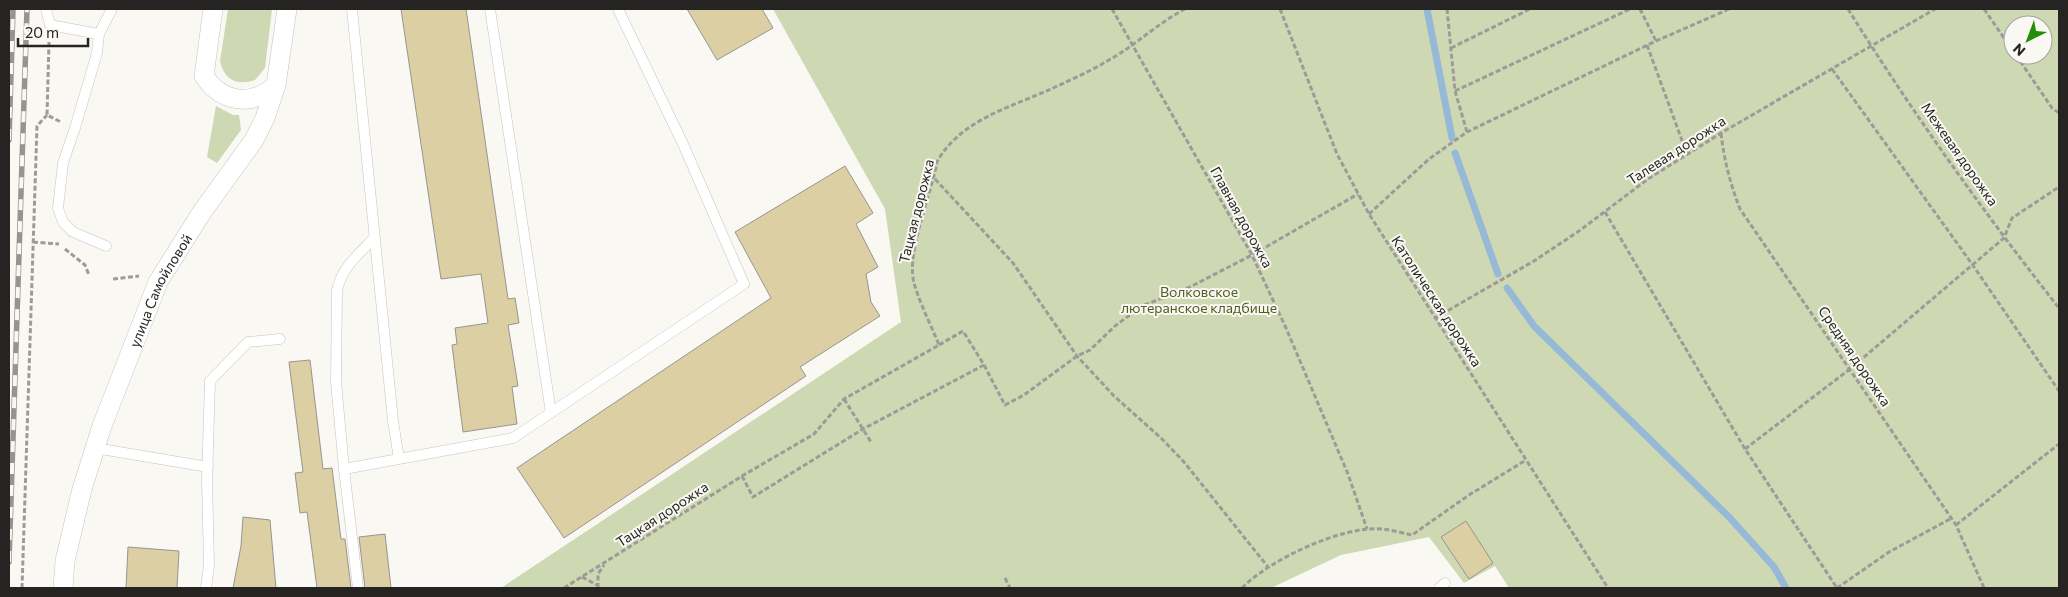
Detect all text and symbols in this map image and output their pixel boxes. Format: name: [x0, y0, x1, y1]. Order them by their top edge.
scale bar: [18, 15, 88, 47]
north arrow: [2003, 15, 2053, 65]
text: 20 m: [25, 23, 59, 41]
text: N: [2009, 40, 2029, 60]
street label: Межевая дорожка: [1918, 99, 2002, 209]
street label: Талевая дорожка: [1624, 112, 1728, 188]
street label: Тацкая дорожка: [895, 157, 937, 265]
street label: Главная дорожка: [1207, 163, 1277, 271]
street label: улица Самойловой: [125, 230, 195, 349]
street label: Католическая дорожка: [1388, 232, 1486, 370]
park label: Волковское лютеранское кладбище: [1121, 283, 1277, 316]
street label: Средняя дорожка: [1815, 303, 1895, 409]
street label: Тацкая дорожка: [613, 478, 711, 550]

